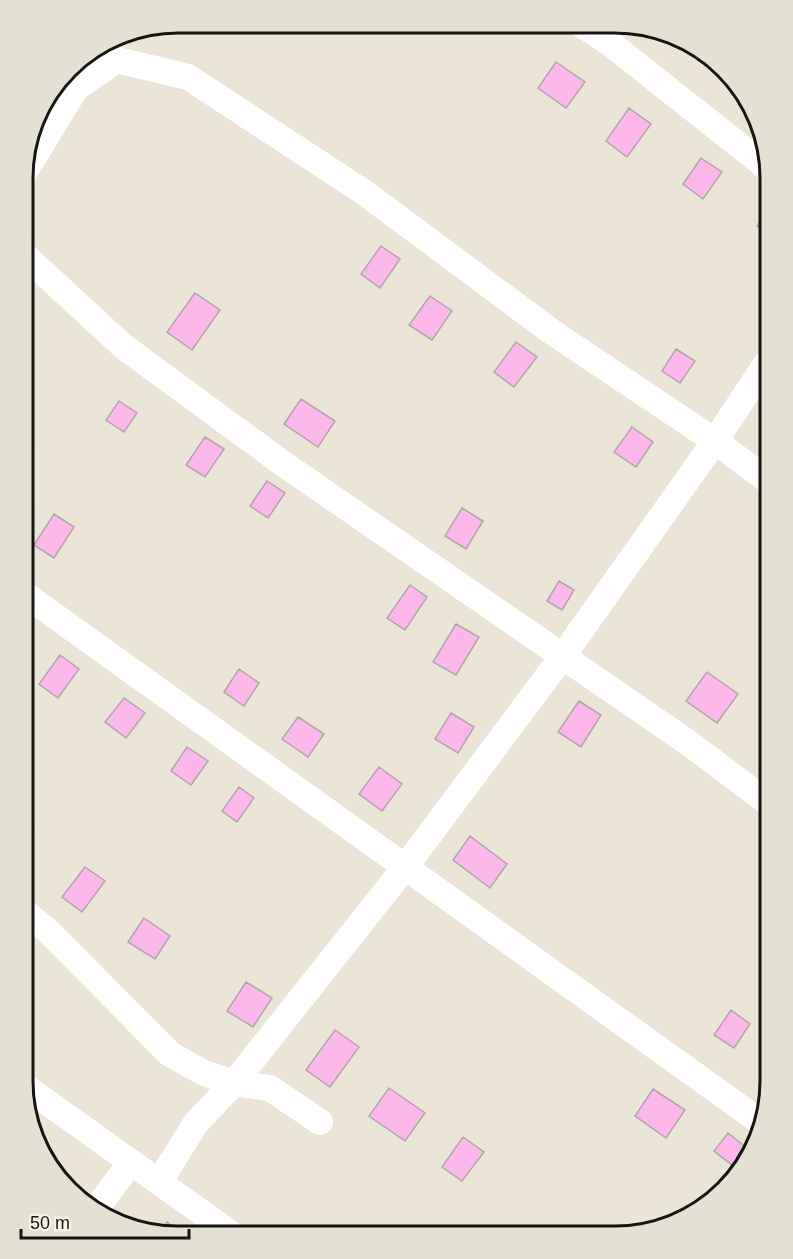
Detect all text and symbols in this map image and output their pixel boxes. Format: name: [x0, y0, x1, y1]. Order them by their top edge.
scale bar: [21, 1202, 189, 1240]
text: 50 m: [30, 1213, 70, 1233]

